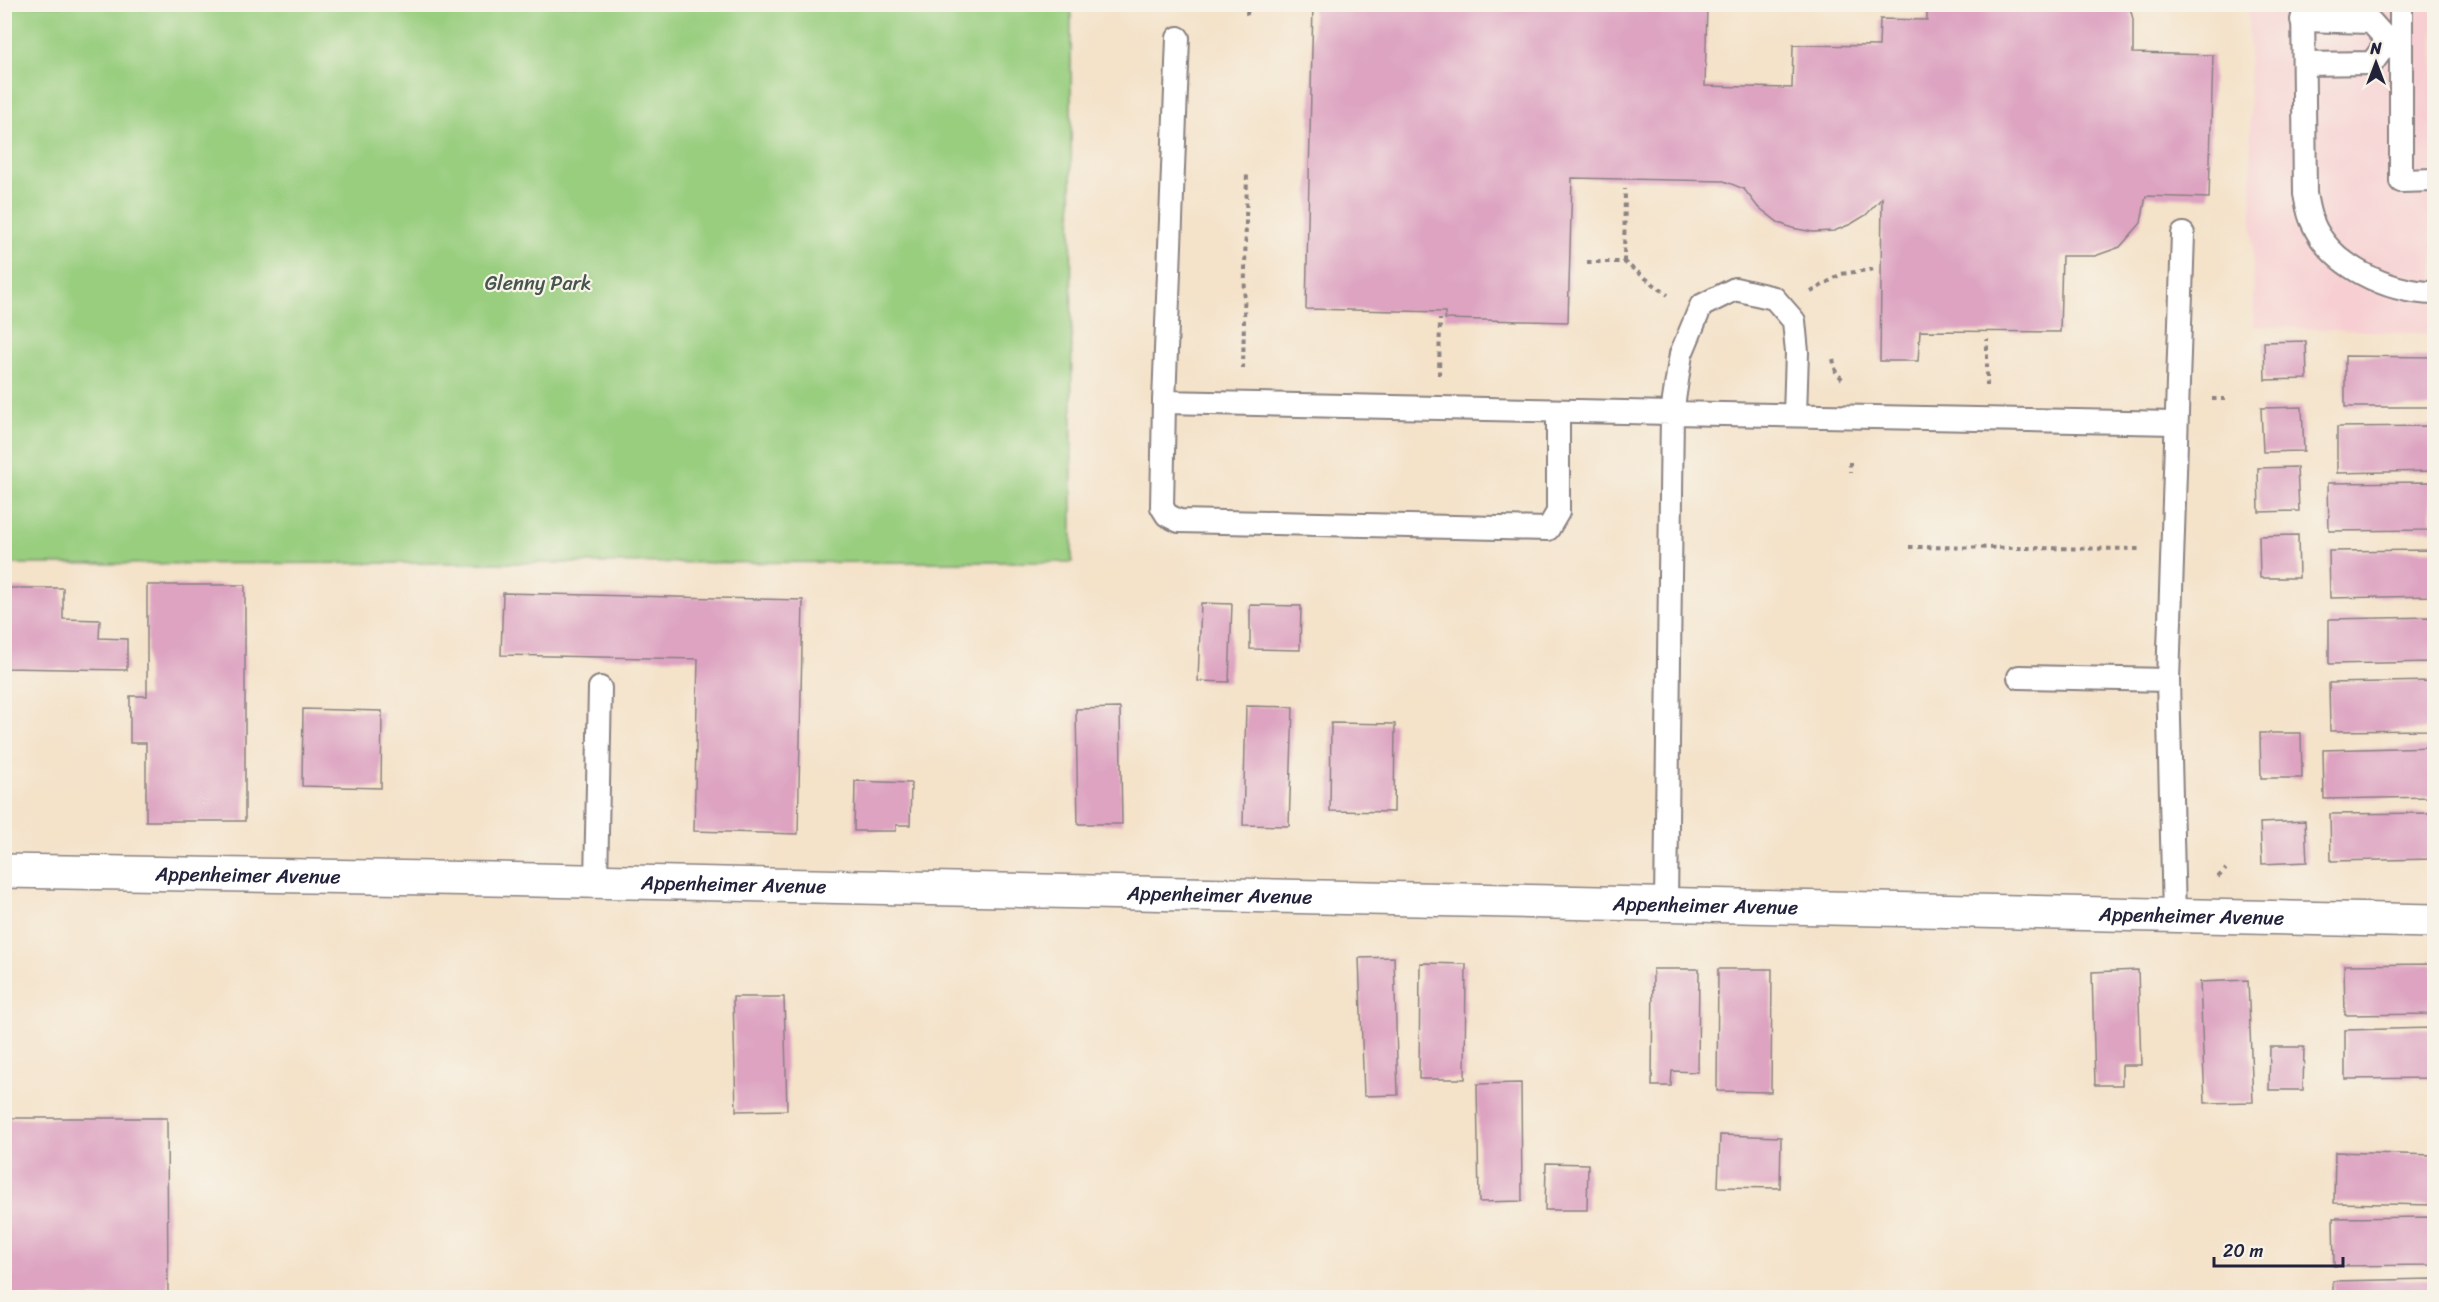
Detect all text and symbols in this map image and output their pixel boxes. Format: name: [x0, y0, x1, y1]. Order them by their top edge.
north arrow: [2346, 33, 2406, 93]
text: N: [2369, 34, 2382, 63]
park label: Glenny Park: [485, 266, 591, 301]
street label: Appenheimer Avenue: [154, 856, 341, 894]
street label: Appenheimer Avenue: [640, 865, 827, 904]
street label: Appenheimer Avenue: [1126, 875, 1313, 914]
street label: Appenheimer Avenue: [1612, 886, 1799, 925]
street label: Appenheimer Avenue: [2098, 896, 2285, 935]
scale bar: [2214, 1230, 2343, 1268]
text: 20 m: [2223, 1235, 2263, 1267]

